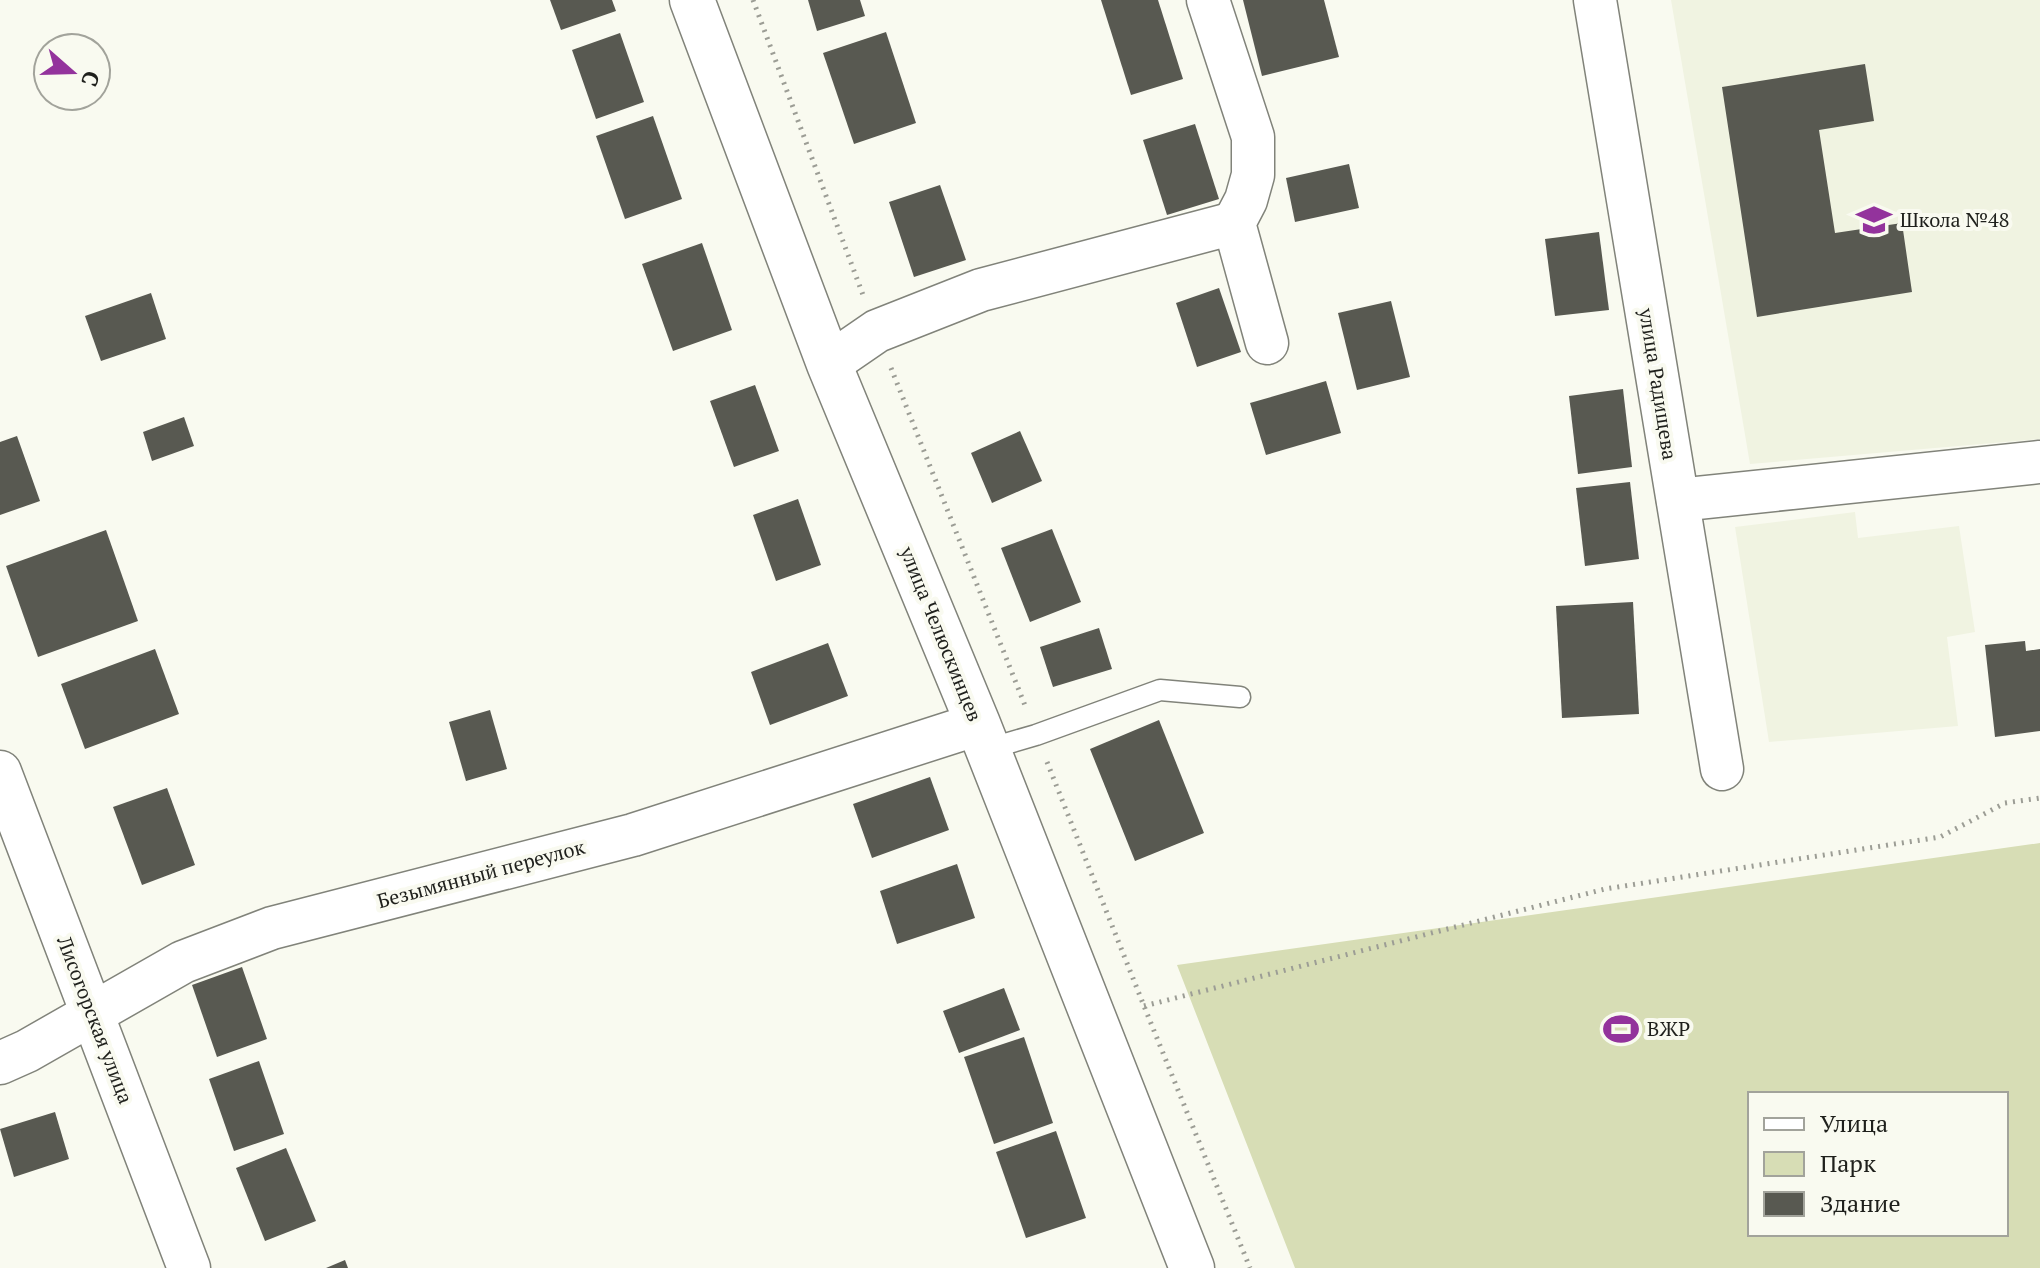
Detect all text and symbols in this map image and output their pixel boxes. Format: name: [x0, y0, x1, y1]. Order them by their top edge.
north arrow: [32, 32, 112, 112]
text: С: [75, 67, 107, 91]
school or university icon: Школа №48: [1855, 201, 1893, 239]
place label: Школа №48: [1900, 206, 2009, 233]
street label: улица Радищева: [1633, 305, 1684, 462]
street label: улица Челюскинцев: [894, 541, 989, 725]
street label: Безымянный переулок: [374, 833, 588, 914]
street label: Лисогорская улица: [51, 931, 140, 1107]
sports icon: ВЖР: [1602, 1010, 1640, 1048]
place label: ВЖР: [1647, 1015, 1690, 1042]
legend: [1748, 1092, 2008, 1236]
text: Улица: [1820, 1107, 1888, 1139]
text: Парк: [1820, 1147, 1876, 1179]
text: Здание: [1820, 1187, 1901, 1219]

